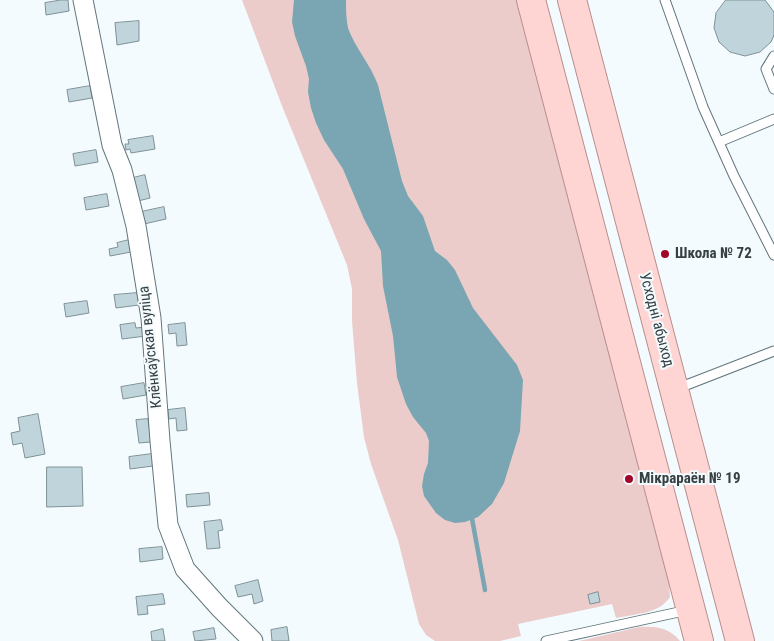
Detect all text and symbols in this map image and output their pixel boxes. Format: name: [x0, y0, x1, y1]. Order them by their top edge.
place label: Школа № 72: [675, 245, 752, 263]
marker: Школа № 72: [659, 248, 671, 260]
street label: Усходні абыход: [635, 271, 677, 369]
street label: Клёнкаўская вуліца: [136, 285, 166, 409]
place label: Мікрараён № 19: [639, 470, 741, 488]
marker: Мікрараён № 19: [623, 473, 635, 485]

